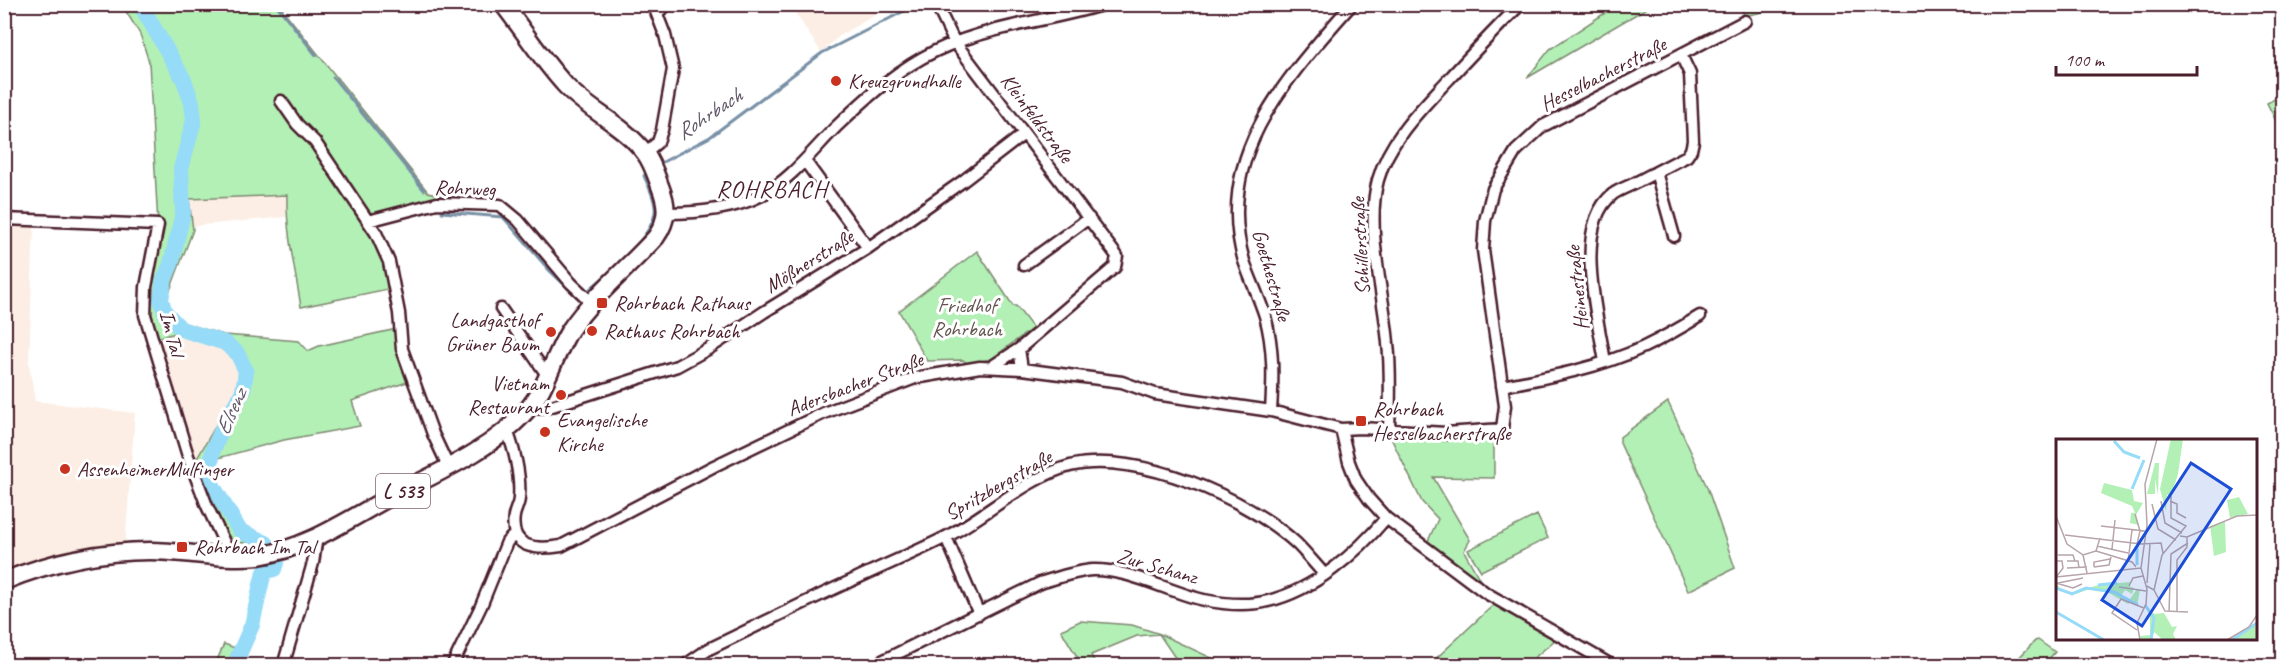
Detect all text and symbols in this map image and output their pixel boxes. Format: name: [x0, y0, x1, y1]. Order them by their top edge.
street label: Hesselbacherstraße: [1536, 30, 1672, 117]
scale bar: [2056, 39, 2197, 77]
text: 100 m: [2065, 49, 2106, 71]
place label: Kreuzgrundhalle: [848, 68, 962, 94]
street label: Kleinfeldstraße: [995, 68, 1080, 170]
marker: Kreuzgrundhalle: [829, 74, 843, 88]
water label: Rohrbach: [671, 81, 749, 146]
street label: Rohrweg: [434, 174, 497, 202]
district label: ROHRBACH: [716, 174, 831, 204]
street label: Schillerstraße: [1344, 194, 1376, 295]
street label: Mößnerstraße: [760, 222, 860, 299]
street label: Goethestraße: [1247, 226, 1298, 326]
street label: Heinestraße: [1559, 242, 1594, 332]
place label: Rohrbach Rathaus: [614, 290, 752, 316]
park label: Friedhof Rohrbach: [932, 292, 1004, 342]
marker: Rohrbach Rathaus: [595, 296, 609, 310]
place label: Landgasthof Grüner Baum: [446, 307, 544, 357]
street label: Im Tal: [154, 308, 191, 362]
place label: Rathaus Rohrbach: [604, 318, 741, 344]
marker: Rathaus Rohrbach: [585, 324, 599, 338]
marker: Landgasthof Grüner Baum: [544, 325, 558, 339]
street label: Adersbacher Straße: [783, 345, 929, 422]
place label: Vietnam Restaurant: [468, 370, 551, 420]
water label: Elsenz: [209, 382, 255, 439]
marker: Vietnam Restaurant: [554, 388, 568, 402]
place label: Rohrbach Hesselbacherstraße: [1373, 396, 1513, 446]
place label: Evangelische Kirche: [557, 407, 649, 457]
marker: Rohrbach Hesselbacherstraße: [1354, 414, 1368, 428]
marker: Evangelische Kirche: [538, 425, 552, 439]
inset map: [2056, 439, 2257, 640]
street label: Spritzbergstraße: [940, 443, 1058, 526]
place label: AssenheimerMulfinger: [77, 456, 235, 482]
marker: AssenheimerMulfinger: [58, 462, 72, 476]
road number: L 533: [376, 474, 430, 508]
place label: Rohrbach Im Tal: [194, 534, 319, 560]
marker: Rohrbach Im Tal: [175, 540, 189, 554]
street label: Zur Schanz: [1114, 542, 1202, 591]

